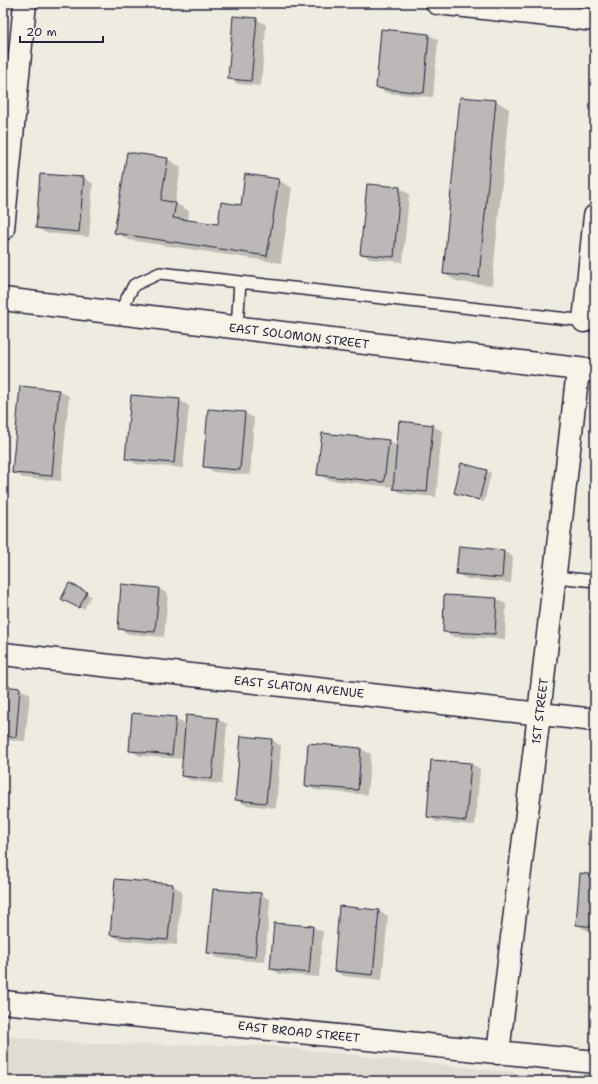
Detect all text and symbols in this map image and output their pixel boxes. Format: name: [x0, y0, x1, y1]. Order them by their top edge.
scale bar: [20, 18, 103, 44]
text: 20 m: [26, 24, 57, 40]
street label: EAST SOLOMON STREET: [228, 319, 371, 353]
street label: EAST SLATON AVENUE: [233, 672, 365, 702]
street label: 1ST STREET: [528, 676, 552, 745]
street label: EAST BROAD STREET: [237, 1018, 361, 1046]

